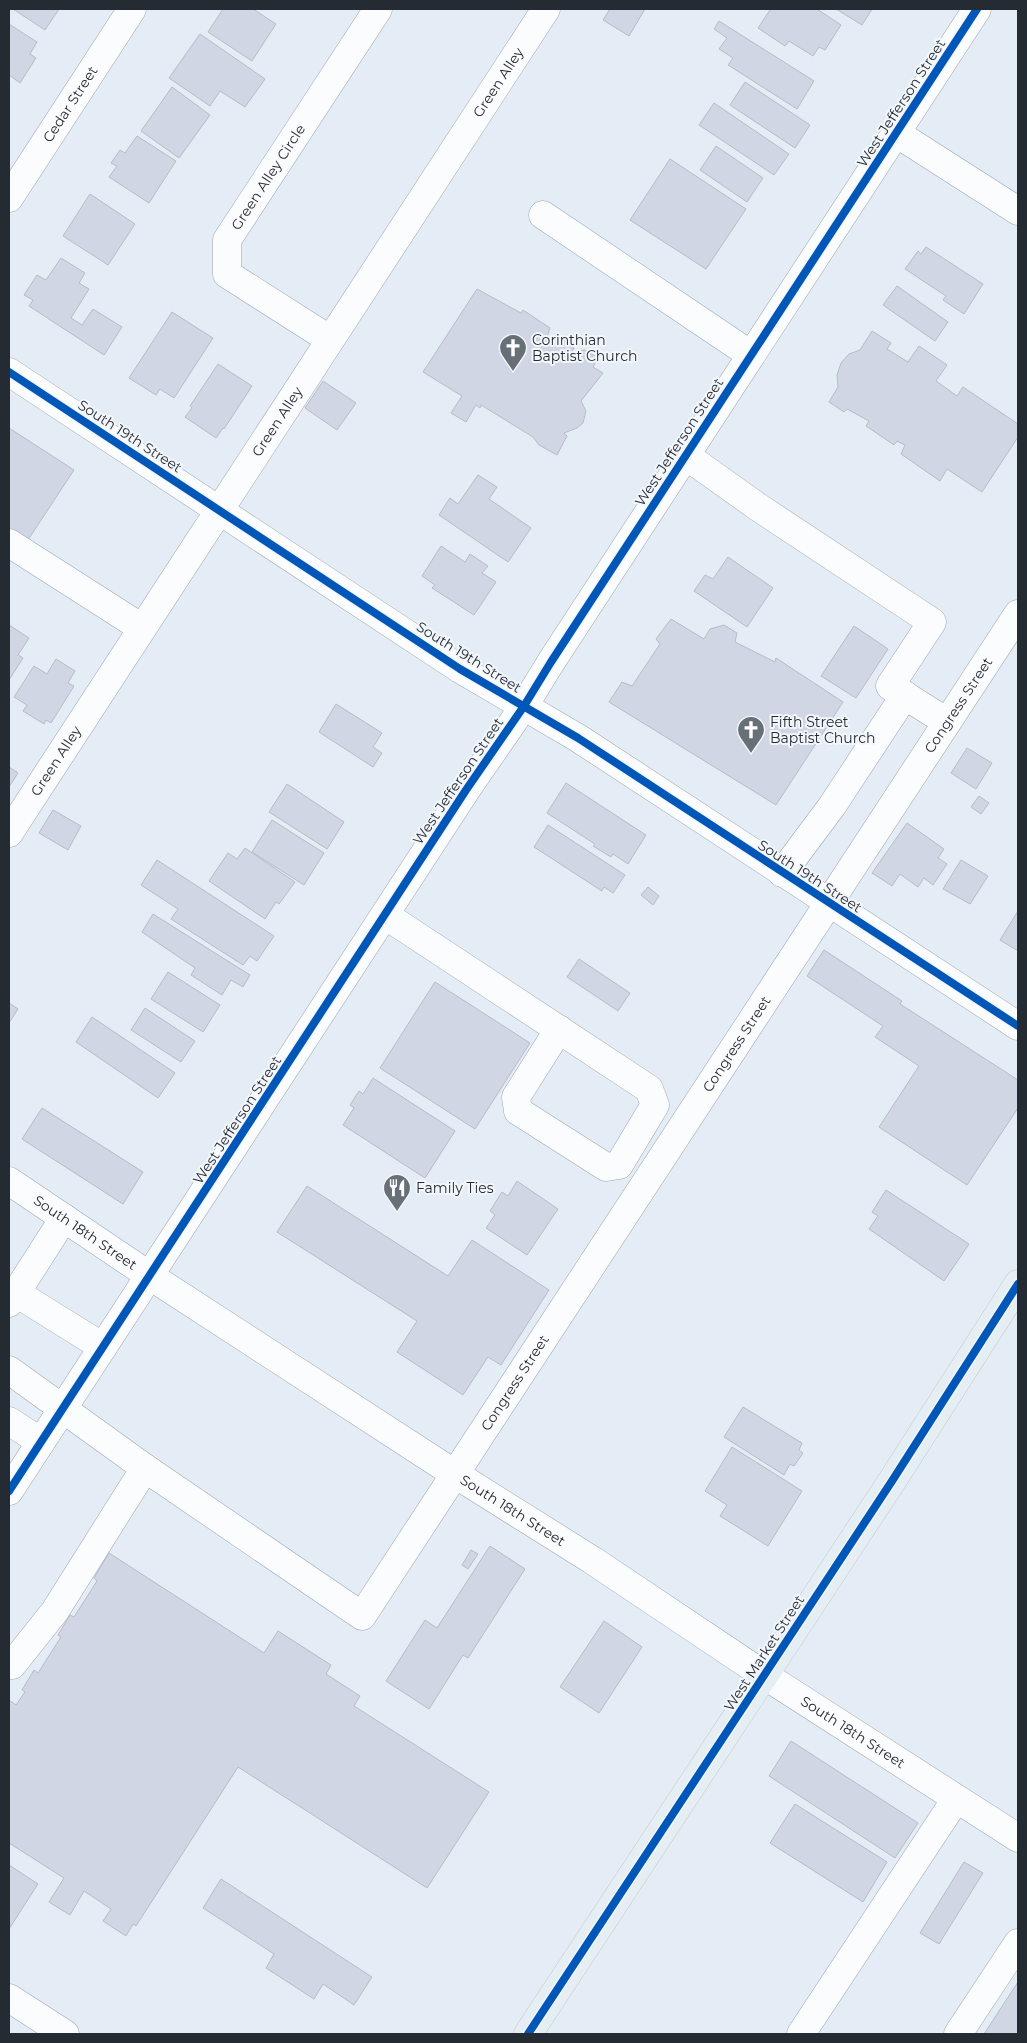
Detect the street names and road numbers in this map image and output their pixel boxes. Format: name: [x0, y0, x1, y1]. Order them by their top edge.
street label: West Jefferson Street: [853, 35, 949, 171]
street label: Green Alley: [469, 44, 528, 121]
street label: Cedar Street: [39, 62, 102, 146]
street label: Green Alley Circle: [227, 121, 309, 233]
street label: West Jefferson Street: [631, 374, 727, 510]
street label: Green Alley: [248, 383, 307, 460]
street label: South 19th Street: [75, 396, 186, 477]
street label: South 19th Street: [413, 617, 525, 697]
street label: Congress Street: [920, 653, 996, 757]
street label: West Jefferson Street: [409, 714, 507, 848]
street label: Green Alley: [27, 722, 86, 799]
street label: South 19th Street: [755, 836, 866, 917]
street label: Congress Street: [699, 992, 775, 1095]
street label: West Jefferson Street: [189, 1052, 285, 1188]
street label: South 18th Street: [30, 1191, 141, 1274]
street label: Congress Street: [477, 1331, 553, 1434]
street label: South 18th Street: [457, 1471, 569, 1550]
street label: West Market Street: [720, 1591, 808, 1714]
street label: South 18th Street: [797, 1692, 909, 1772]

